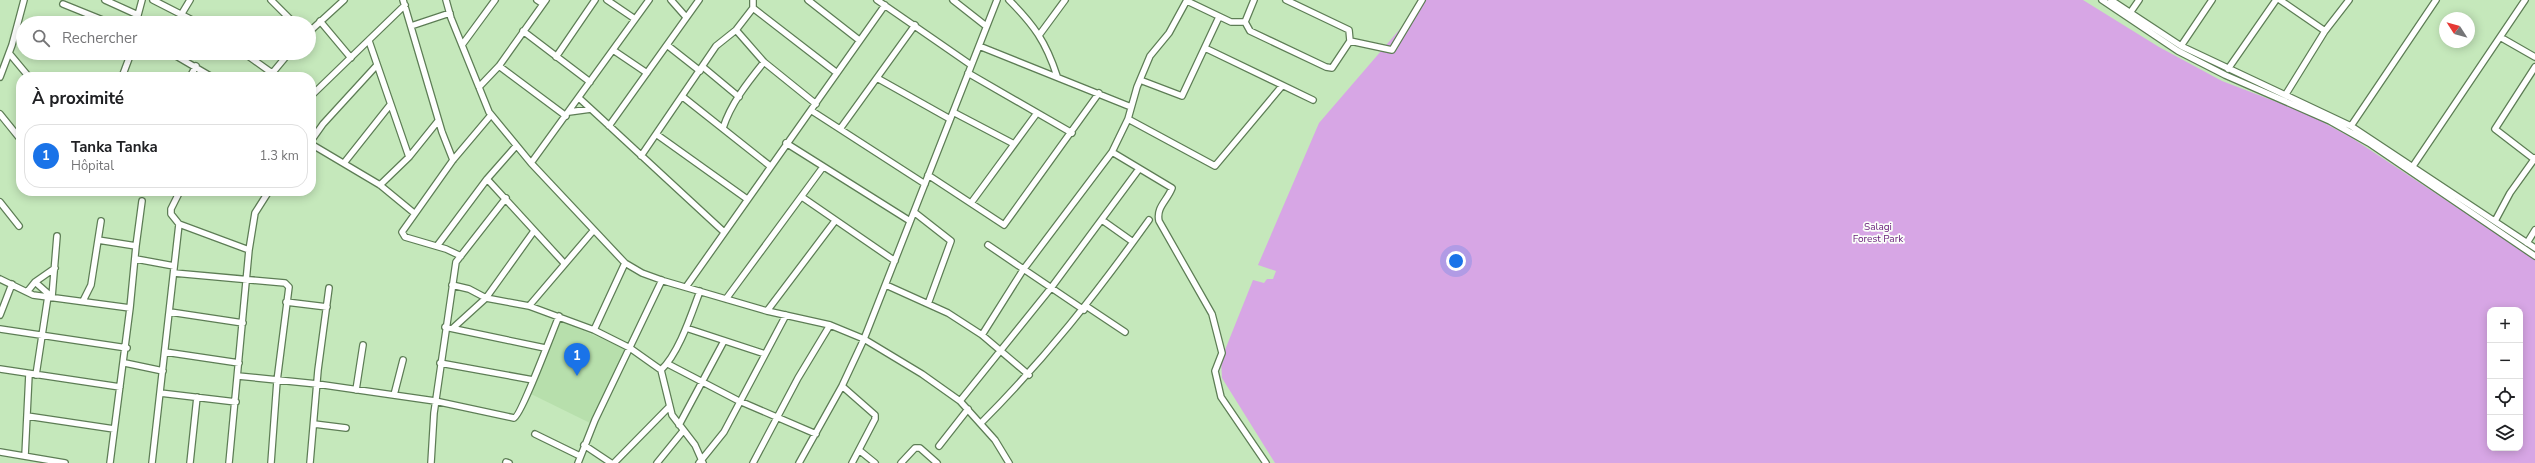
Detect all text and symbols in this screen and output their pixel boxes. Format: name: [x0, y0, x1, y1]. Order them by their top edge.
north arrow: [2439, 12, 2475, 48]
search box: [16, 16, 316, 60]
icon: search: [30, 27, 52, 49]
text: Rechercher: [62, 28, 137, 48]
text: À proximité: [32, 87, 124, 110]
text: Tanka Tanka: [71, 137, 158, 157]
text: 1: [42, 147, 50, 165]
text: 1.3 km: [259, 147, 299, 165]
text: Hôpital: [71, 157, 114, 175]
park label: Salagi Forest Park: [1853, 220, 1904, 246]
your location: [1446, 251, 1466, 271]
map controls: [2487, 307, 2523, 451]
button: +: [2487, 307, 2523, 343]
pin: 1: [564, 343, 590, 376]
button: −: [2487, 343, 2523, 379]
button: locate: [2487, 379, 2523, 415]
button: layers: [2487, 415, 2523, 451]

